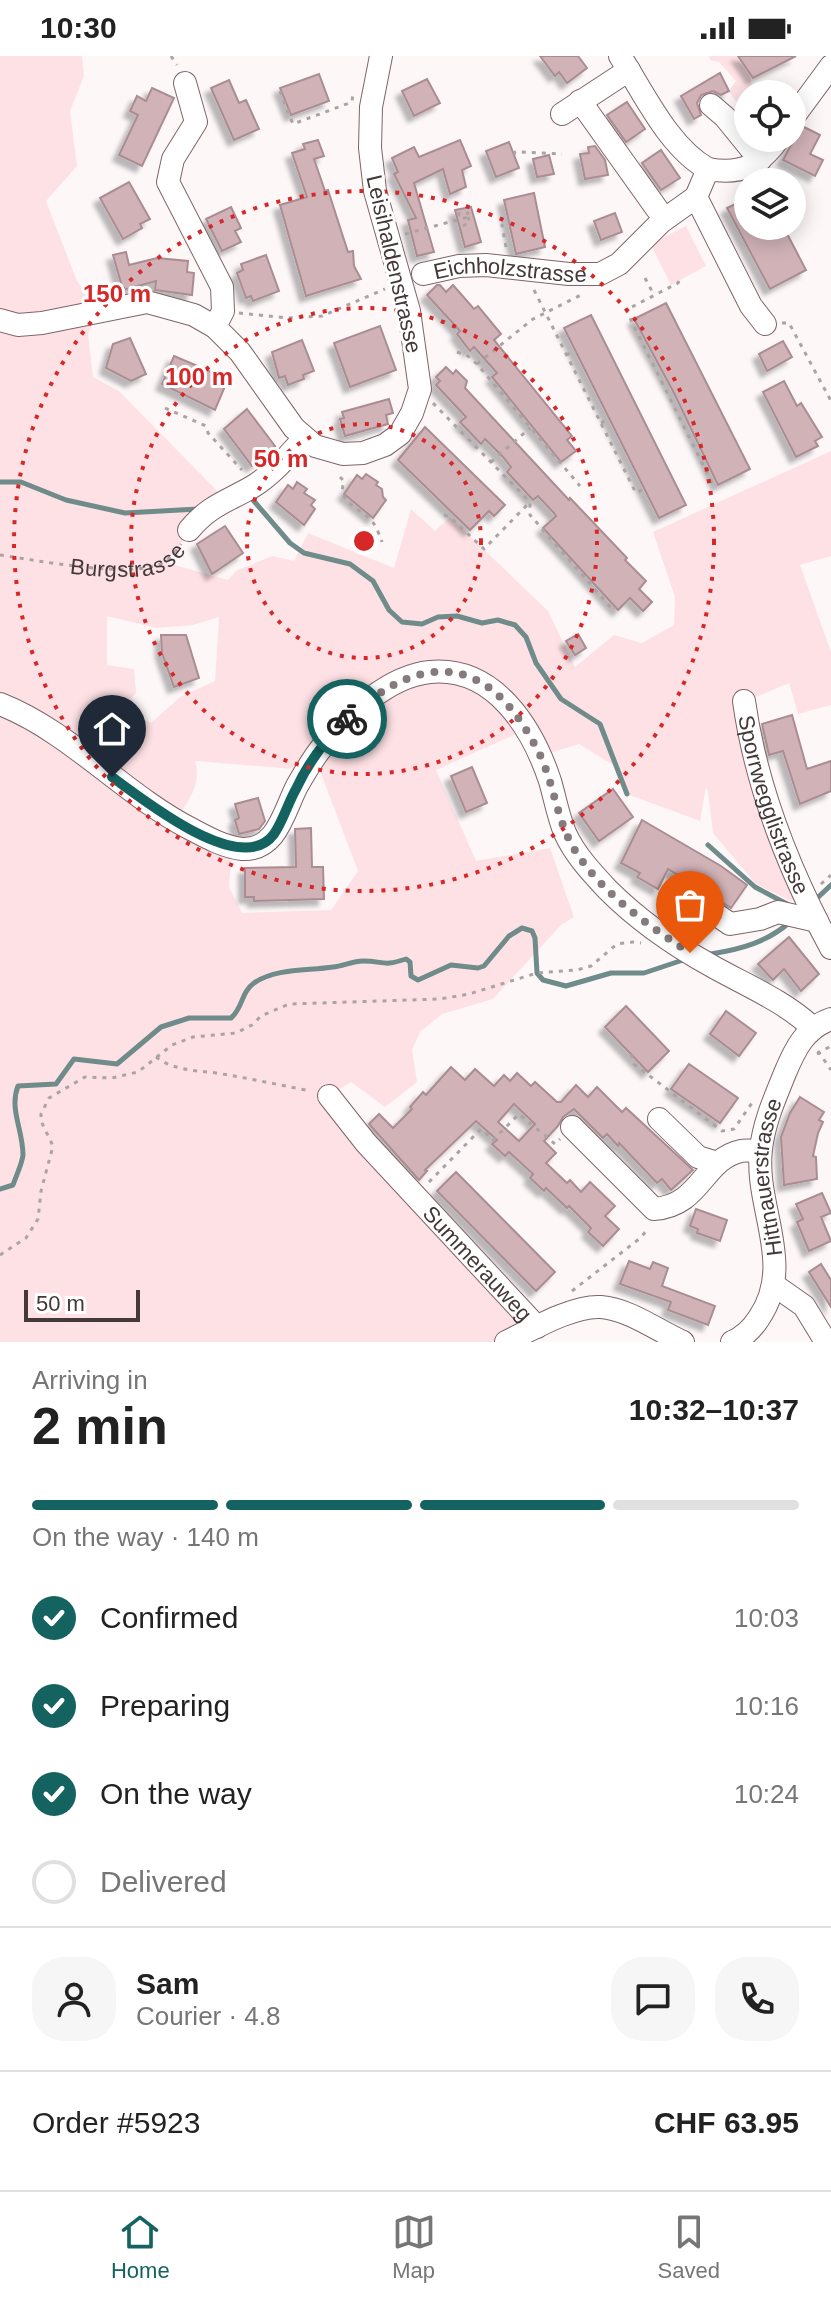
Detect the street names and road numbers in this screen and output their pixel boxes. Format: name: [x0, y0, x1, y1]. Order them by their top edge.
street label: Leisihaldenstrasse: [361, 172, 427, 356]
street label: Eichholzstrasse: [431, 252, 587, 287]
street label: Burgstrasse: [69, 538, 190, 582]
street label: Sporrwegglistrasse: [734, 713, 815, 898]
street label: Hittnauerstrasse: [748, 1094, 787, 1258]
street label: Summerauweg: [418, 1201, 537, 1326]

